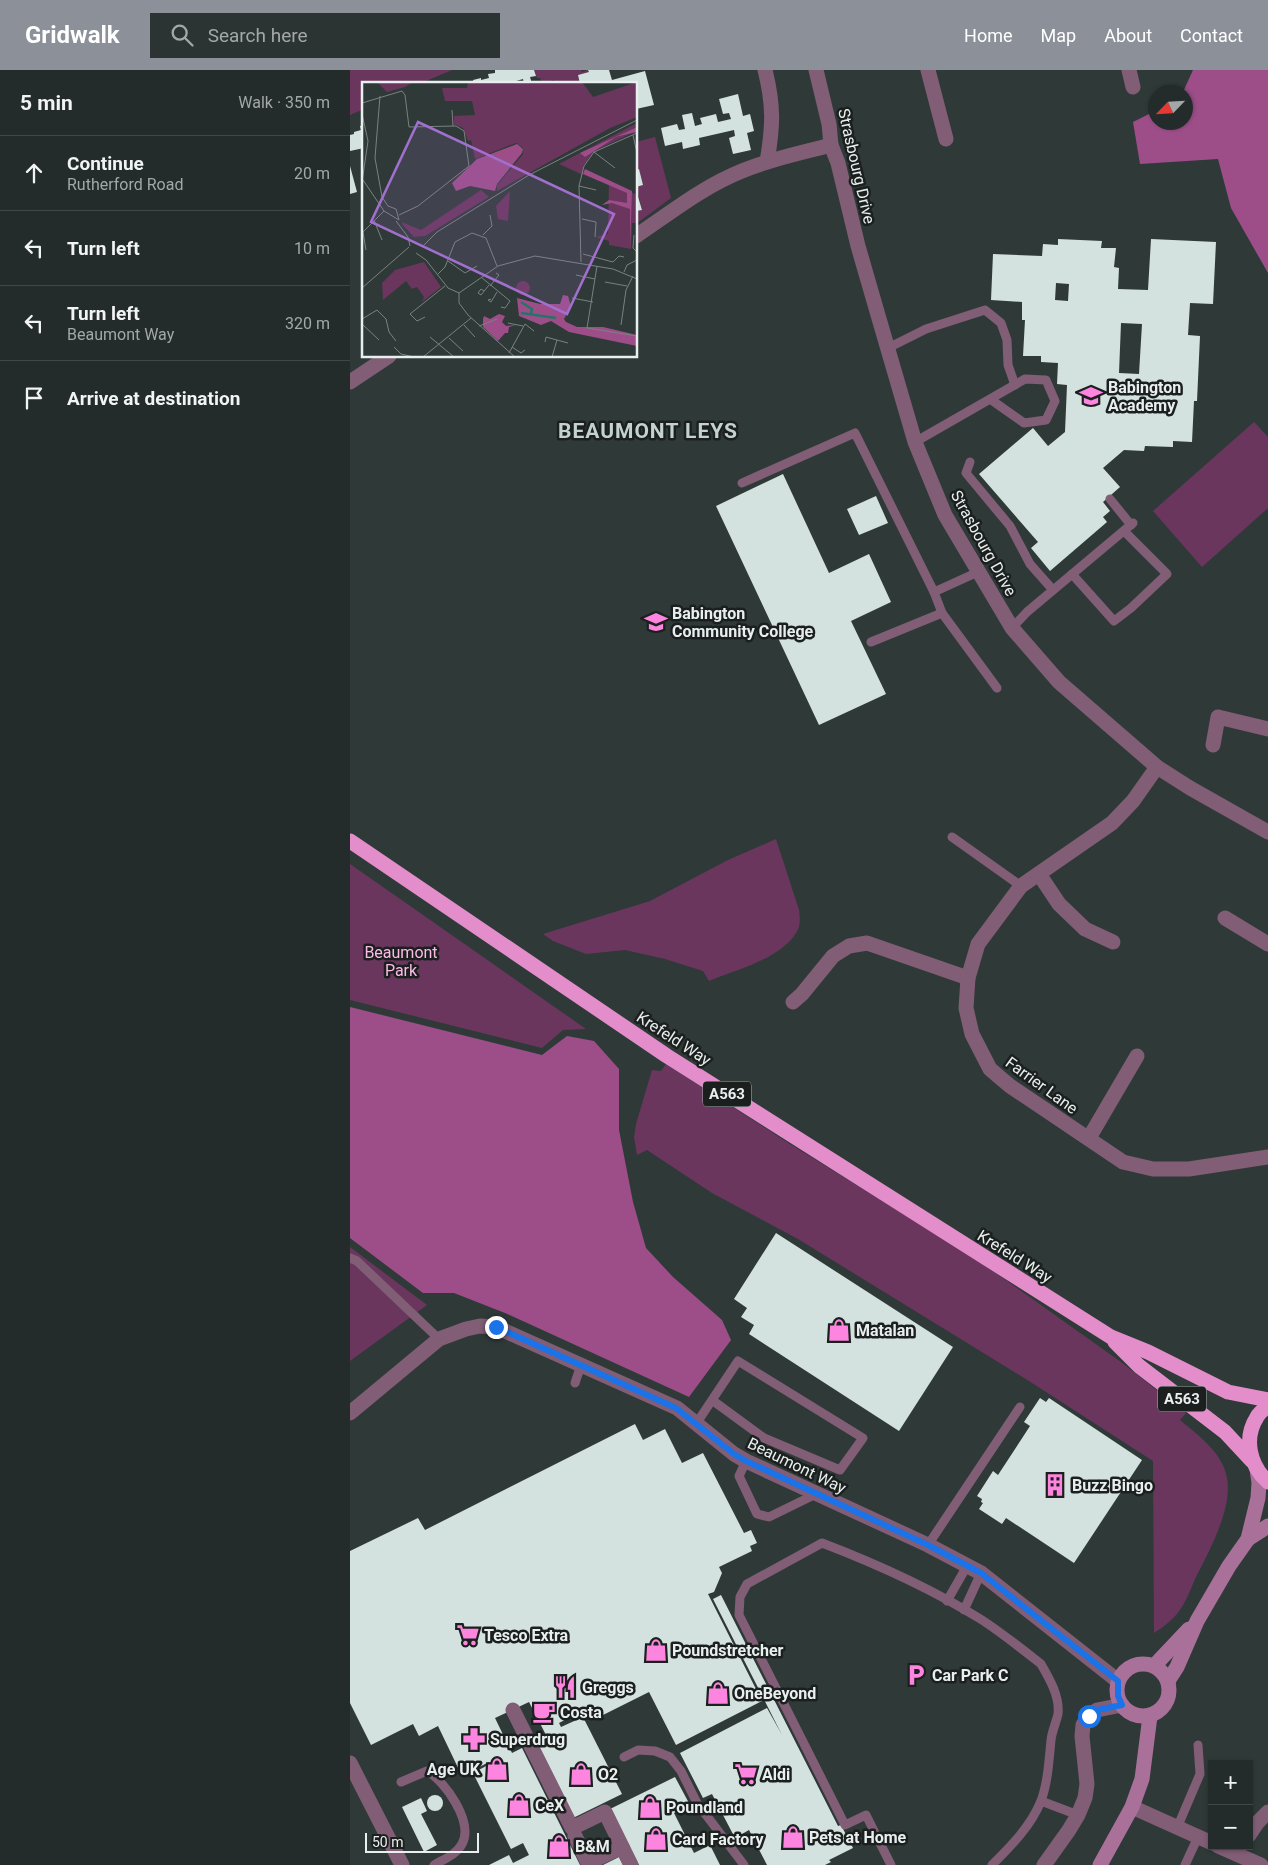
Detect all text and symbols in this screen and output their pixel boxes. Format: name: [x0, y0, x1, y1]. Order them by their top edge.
search box: [150, 13, 500, 58]
text: Gridwalk: [25, 21, 120, 49]
icon: search: [168, 21, 196, 49]
text: Search here: [208, 24, 308, 47]
text: Home: [964, 25, 1013, 46]
text: Map: [1041, 25, 1076, 46]
text: About: [1104, 25, 1152, 46]
text: Contact: [1180, 25, 1243, 46]
inset map: [362, 82, 638, 358]
north arrow: [1148, 85, 1193, 130]
text: 5 min: [20, 91, 73, 115]
text: Walk · 350 m: [238, 93, 330, 112]
street label: Strasbourg Drive: [834, 107, 879, 226]
text: Continue: [67, 152, 144, 175]
icon: ahead: [20, 159, 48, 187]
text: 20 m: [294, 164, 330, 183]
text: Rutherford Road: [67, 175, 183, 194]
icon: left: [20, 234, 48, 262]
text: Turn left: [67, 237, 140, 260]
text: 10 m: [294, 239, 330, 258]
text: Turn left: [67, 302, 140, 325]
icon: left: [20, 309, 48, 337]
text: 320 m: [285, 314, 330, 333]
text: Beaumont Way: [67, 325, 174, 344]
place label: Babington Academy: [1108, 378, 1181, 415]
school or university icon: Babington Academy: [1078, 383, 1104, 409]
icon: arrive: [20, 384, 48, 412]
text: Arrive at destination: [67, 387, 240, 410]
district label: BEAUMONT LEYS: [558, 419, 738, 443]
street label: Strasbourg Drive: [947, 487, 1020, 599]
place label: Babington Community College: [672, 604, 814, 641]
school or university icon: Babington Community College: [643, 609, 669, 635]
park label: Beaumont Park: [364, 943, 438, 980]
street label: Krefeld Way: [633, 1007, 715, 1070]
street label: Farrier Lane: [1002, 1053, 1081, 1118]
road number: A563: [703, 1082, 751, 1106]
street label: Krefeld Way: [974, 1226, 1056, 1287]
route end: [485, 1316, 508, 1339]
shop icon: Matalan: [826, 1317, 852, 1343]
place label: Matalan: [856, 1321, 914, 1340]
road number: A563: [1158, 1386, 1206, 1412]
street label: Beaumont Way: [744, 1433, 850, 1498]
building icon: Buzz Bingo: [1042, 1472, 1068, 1498]
place label: Buzz Bingo: [1072, 1476, 1153, 1495]
supermarket icon: Tesco Extra: [455, 1622, 481, 1648]
place label: Tesco Extra: [484, 1626, 569, 1645]
shop icon: Poundstretcher: [643, 1637, 669, 1663]
place label: Poundstretcher: [672, 1641, 784, 1660]
parking icon: Car Park C: [903, 1662, 929, 1688]
place label: Car Park C: [932, 1666, 1009, 1685]
restaurant icon: Greggs: [552, 1674, 578, 1700]
place label: Greggs: [582, 1678, 634, 1697]
shop icon: OneBeyond: [705, 1680, 731, 1706]
place label: OneBeyond: [734, 1684, 816, 1703]
cafe icon: Costa: [531, 1699, 557, 1725]
place label: Costa: [560, 1703, 602, 1722]
route start: [1078, 1705, 1101, 1728]
pharmacy icon: Superdrug: [461, 1726, 487, 1752]
place label: Superdrug: [490, 1730, 565, 1749]
shop icon: Age UK: [484, 1756, 510, 1782]
place label: Age UK: [427, 1760, 481, 1779]
map controls: [1208, 1760, 1253, 1850]
button: +: [1208, 1760, 1253, 1805]
shop icon: O2: [568, 1761, 594, 1787]
supermarket icon: Aldi: [733, 1761, 759, 1787]
place label: O2: [598, 1765, 618, 1784]
place label: Aldi: [762, 1765, 790, 1784]
shop icon: CeX: [506, 1792, 532, 1818]
shop icon: Poundland: [637, 1794, 663, 1820]
place label: CeX: [535, 1796, 564, 1815]
place label: Poundland: [666, 1798, 743, 1817]
button: −: [1208, 1805, 1253, 1850]
shop icon: Pets at Home: [780, 1824, 806, 1850]
shop icon: Card Factory: [643, 1826, 669, 1852]
place label: Pets at Home: [809, 1828, 907, 1847]
scale bar: [365, 1830, 479, 1853]
place label: Card Factory: [672, 1830, 764, 1849]
shop icon: B&M: [546, 1833, 572, 1859]
text: 50 m: [372, 1834, 404, 1850]
place label: B&M: [575, 1837, 610, 1856]

